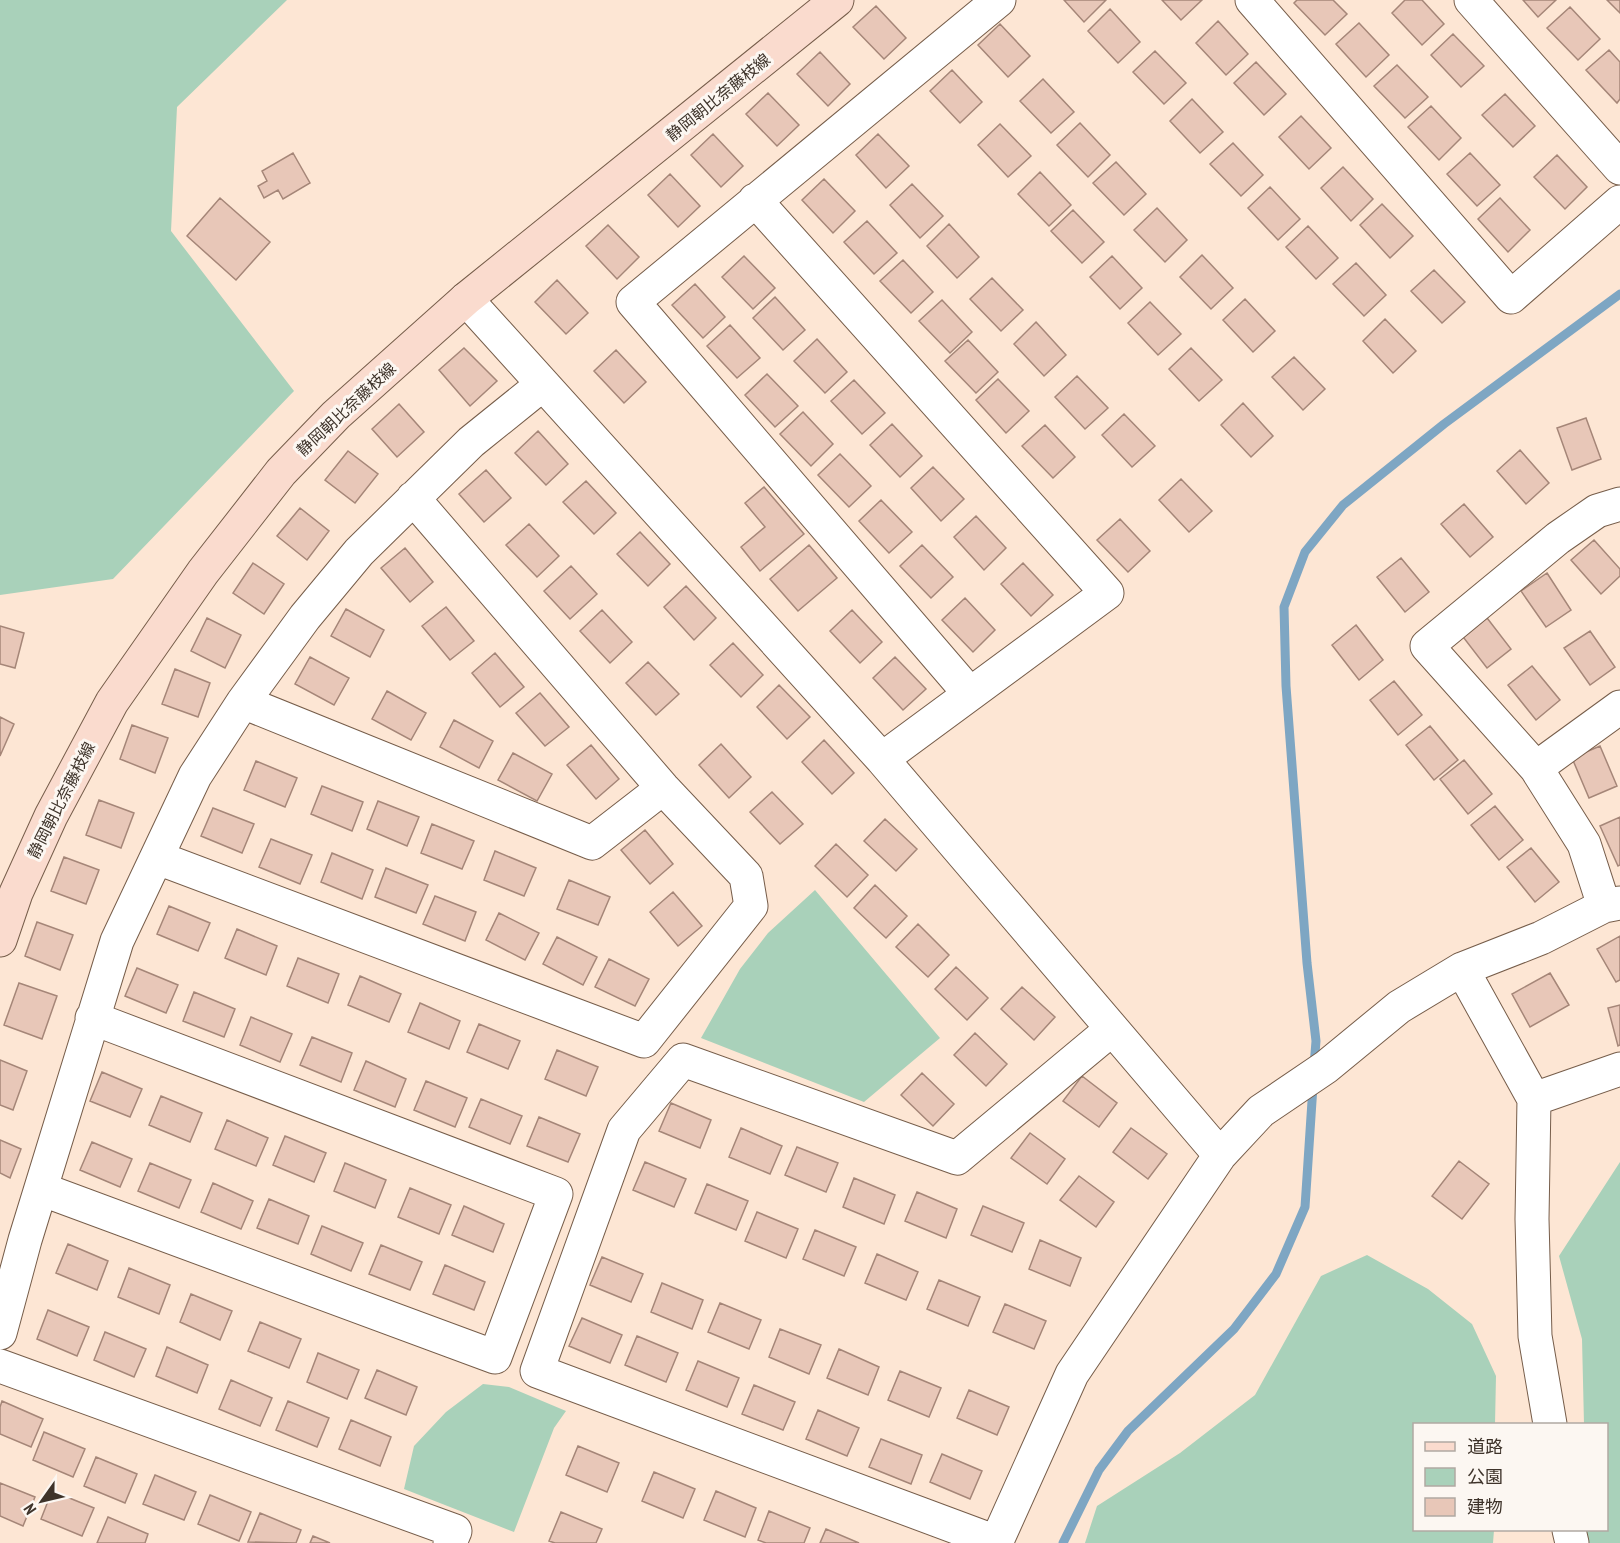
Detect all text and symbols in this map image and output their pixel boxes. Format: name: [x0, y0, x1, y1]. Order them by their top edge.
street label: 静岡朝比奈藤枝線: [662, 49, 774, 145]
street label: 静岡朝比奈藤枝線: [292, 358, 400, 460]
street label: 静岡朝比奈藤枝線: [23, 738, 99, 862]
legend: [1413, 1423, 1608, 1531]
text: 道路: [1467, 1435, 1503, 1458]
text: 公園: [1467, 1465, 1503, 1488]
north arrow: [12, 1471, 72, 1531]
text: 建物: [1467, 1495, 1503, 1518]
text: N: [19, 1500, 40, 1519]

